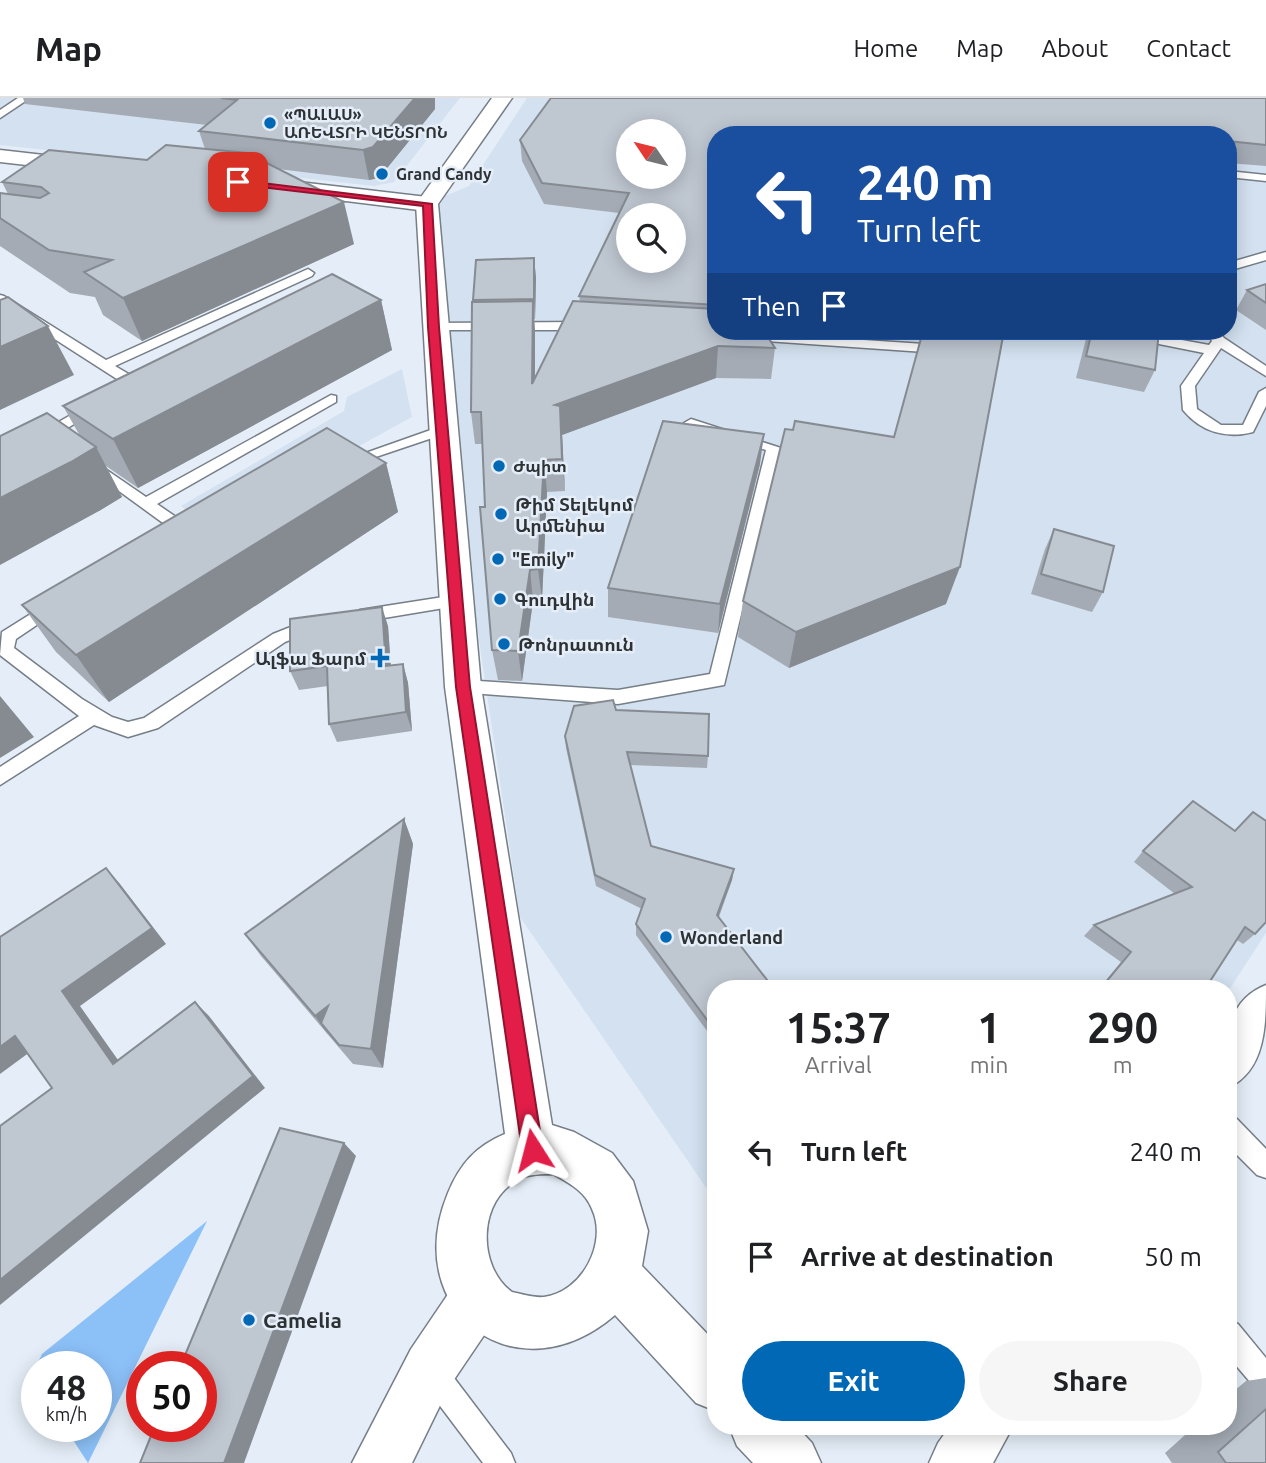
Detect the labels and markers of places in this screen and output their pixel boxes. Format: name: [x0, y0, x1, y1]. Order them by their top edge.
place label: «ՊԱԼԱՍ» ԱՌԵՎՏՐԻ ԿԵՆՏՐՈՆ: [284, 105, 448, 141]
marker: «ՊԱԼԱՍ» ԱՌԵՎՏՐԻ ԿԵՆՏՐՈՆ: [262, 115, 278, 131]
pin: [208, 152, 268, 212]
place label: Grand Candy: [396, 165, 492, 183]
marker: Grand Candy: [374, 166, 390, 182]
place label: Ժպիտ: [513, 457, 567, 476]
marker: Ժպիտ: [491, 458, 507, 474]
place label: Թիմ Տելեկոմ Արմենիա: [515, 494, 633, 536]
marker: Թիմ Տելեկոմ Արմենիա: [493, 506, 509, 522]
place label: "Emily": [512, 549, 574, 569]
marker: "Emily": [490, 551, 506, 567]
place label: Գուդվին: [514, 589, 594, 610]
marker: Գուդվին: [492, 591, 508, 607]
place label: Թոնրատուն: [518, 634, 634, 655]
marker: Թոնրատուն: [496, 636, 512, 652]
place label: Ալֆա Ֆարմ: [255, 648, 366, 669]
marker: Ալֆա Ֆարմ: [372, 650, 388, 666]
place label: Wonderland: [680, 927, 783, 947]
marker: Wonderland: [658, 929, 674, 945]
place label: Camelia: [263, 1308, 342, 1332]
marker: Camelia: [241, 1312, 257, 1328]

